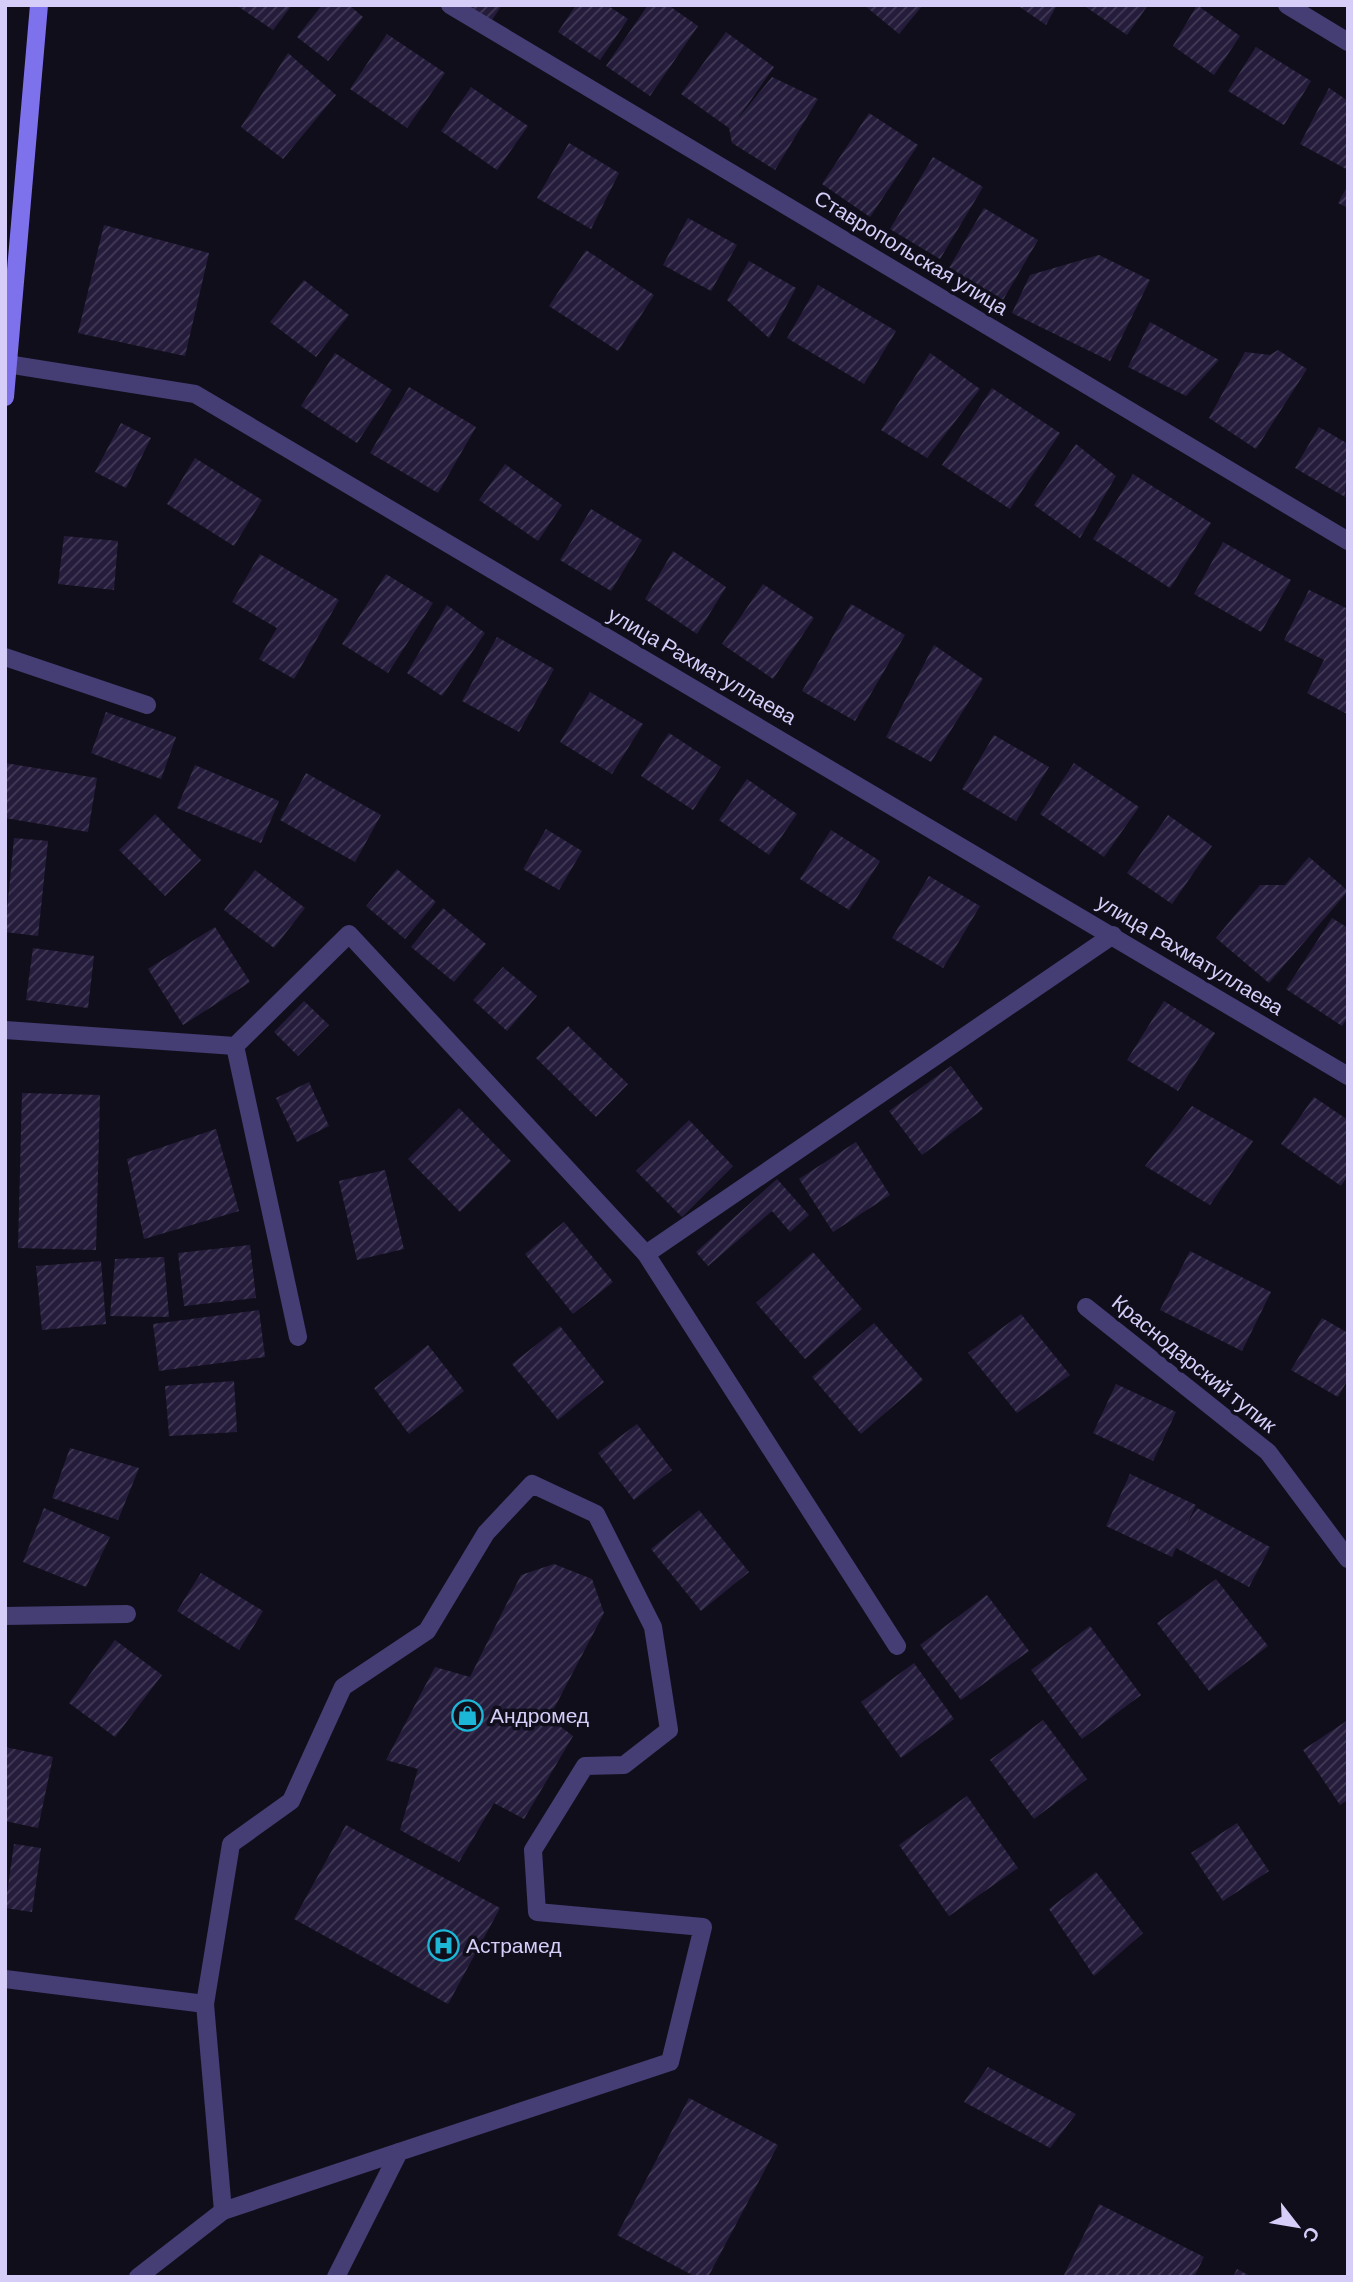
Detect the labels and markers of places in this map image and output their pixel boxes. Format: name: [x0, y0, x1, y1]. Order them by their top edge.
shop icon: Андромед: [450, 1699, 484, 1733]
place label: Андромед: [490, 1702, 589, 1727]
hospital icon: Астрамед: [426, 1929, 460, 1963]
place label: Астрамед: [466, 1932, 561, 1957]

